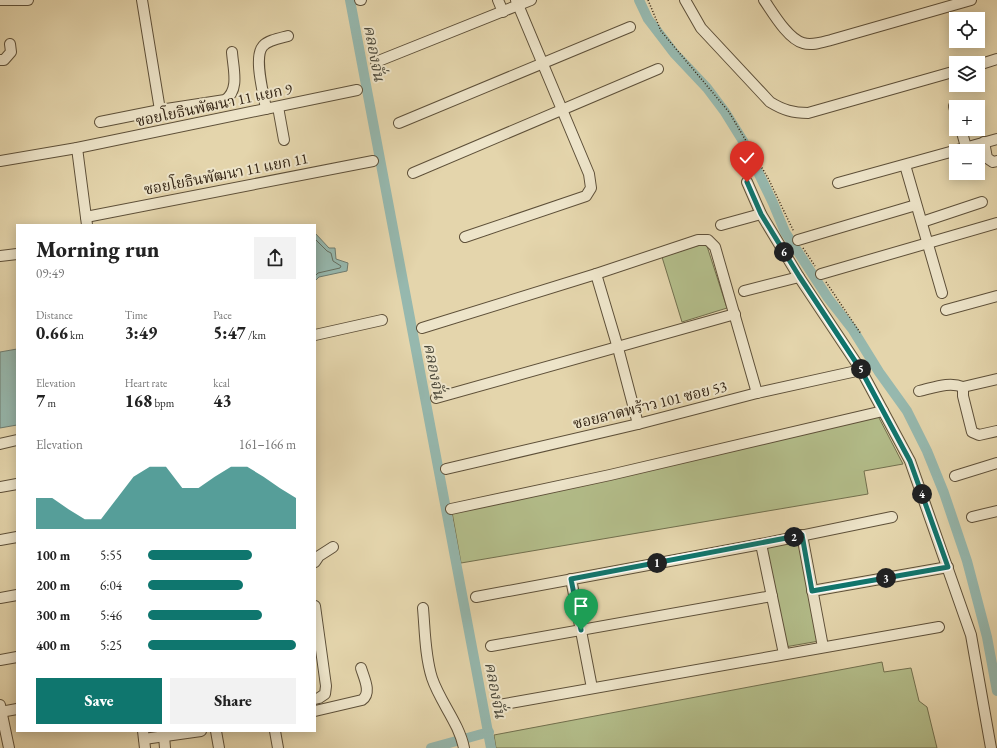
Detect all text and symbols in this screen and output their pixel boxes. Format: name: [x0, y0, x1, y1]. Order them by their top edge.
map controls: [949, 12, 985, 180]
button: locate: [949, 12, 985, 48]
water label: คลองจั่น: [359, 23, 391, 83]
button: layers: [949, 56, 985, 92]
street label: ซอยโยธินพัฒนา 11 แยก 9: [134, 78, 294, 130]
button: +: [949, 100, 985, 136]
pin: [730, 141, 764, 182]
button: −: [949, 144, 985, 180]
street label: ซอยโยธินพัฒนา 11 แยก 11: [142, 147, 310, 199]
icon: check: [736, 147, 758, 169]
text: Morning run: [36, 235, 160, 264]
button: share: [254, 237, 296, 279]
pin: 6: [774, 242, 794, 262]
text: 6: [781, 245, 787, 259]
text: 09:49: [36, 265, 64, 282]
text: Distance: [36, 308, 73, 322]
text: Time: [125, 308, 148, 322]
text: Pace: [213, 308, 232, 322]
text: 0.66: [36, 322, 68, 344]
text: 3:49: [125, 322, 157, 344]
text: 5:47: [213, 322, 246, 344]
text: km: [68, 328, 84, 342]
text: /km: [246, 328, 266, 342]
water label: คลองจั่น: [419, 341, 451, 401]
pin: 5: [851, 359, 871, 379]
text: 5: [858, 362, 864, 376]
text: Elevation: [36, 376, 76, 390]
text: Heart rate: [125, 376, 167, 390]
text: kcal: [213, 376, 230, 390]
street label: ซอยลาดพร้าว 101 ซอย 53: [571, 376, 729, 433]
text: 7: [36, 390, 45, 412]
text: 168: [125, 390, 152, 412]
text: 43: [213, 390, 232, 412]
text: m: [45, 396, 56, 410]
text: bpm: [152, 396, 174, 410]
text: Elevation: [36, 436, 83, 453]
text: 161–166 m: [239, 436, 296, 453]
pin: 4: [912, 484, 932, 504]
text: 4: [919, 487, 925, 501]
pin: 2: [784, 527, 804, 547]
text: 2: [791, 530, 797, 544]
text: 100 m: [36, 547, 70, 564]
text: 5:55: [100, 547, 122, 564]
pin: 1: [647, 553, 667, 573]
text: 1: [654, 556, 660, 570]
pin: 3: [876, 568, 896, 588]
text: 3: [883, 571, 889, 585]
text: 200 m: [36, 577, 70, 594]
text: 6:04: [100, 577, 122, 594]
pin: [564, 589, 598, 630]
icon: arrive: [570, 595, 592, 617]
text: 300 m: [36, 607, 70, 624]
text: 5:46: [100, 607, 122, 624]
text: 400 m: [36, 637, 70, 654]
text: 5:25: [100, 637, 122, 654]
water label: คลองจั่น: [480, 660, 512, 720]
button: Save: [36, 678, 162, 724]
button: Share: [170, 678, 296, 724]

